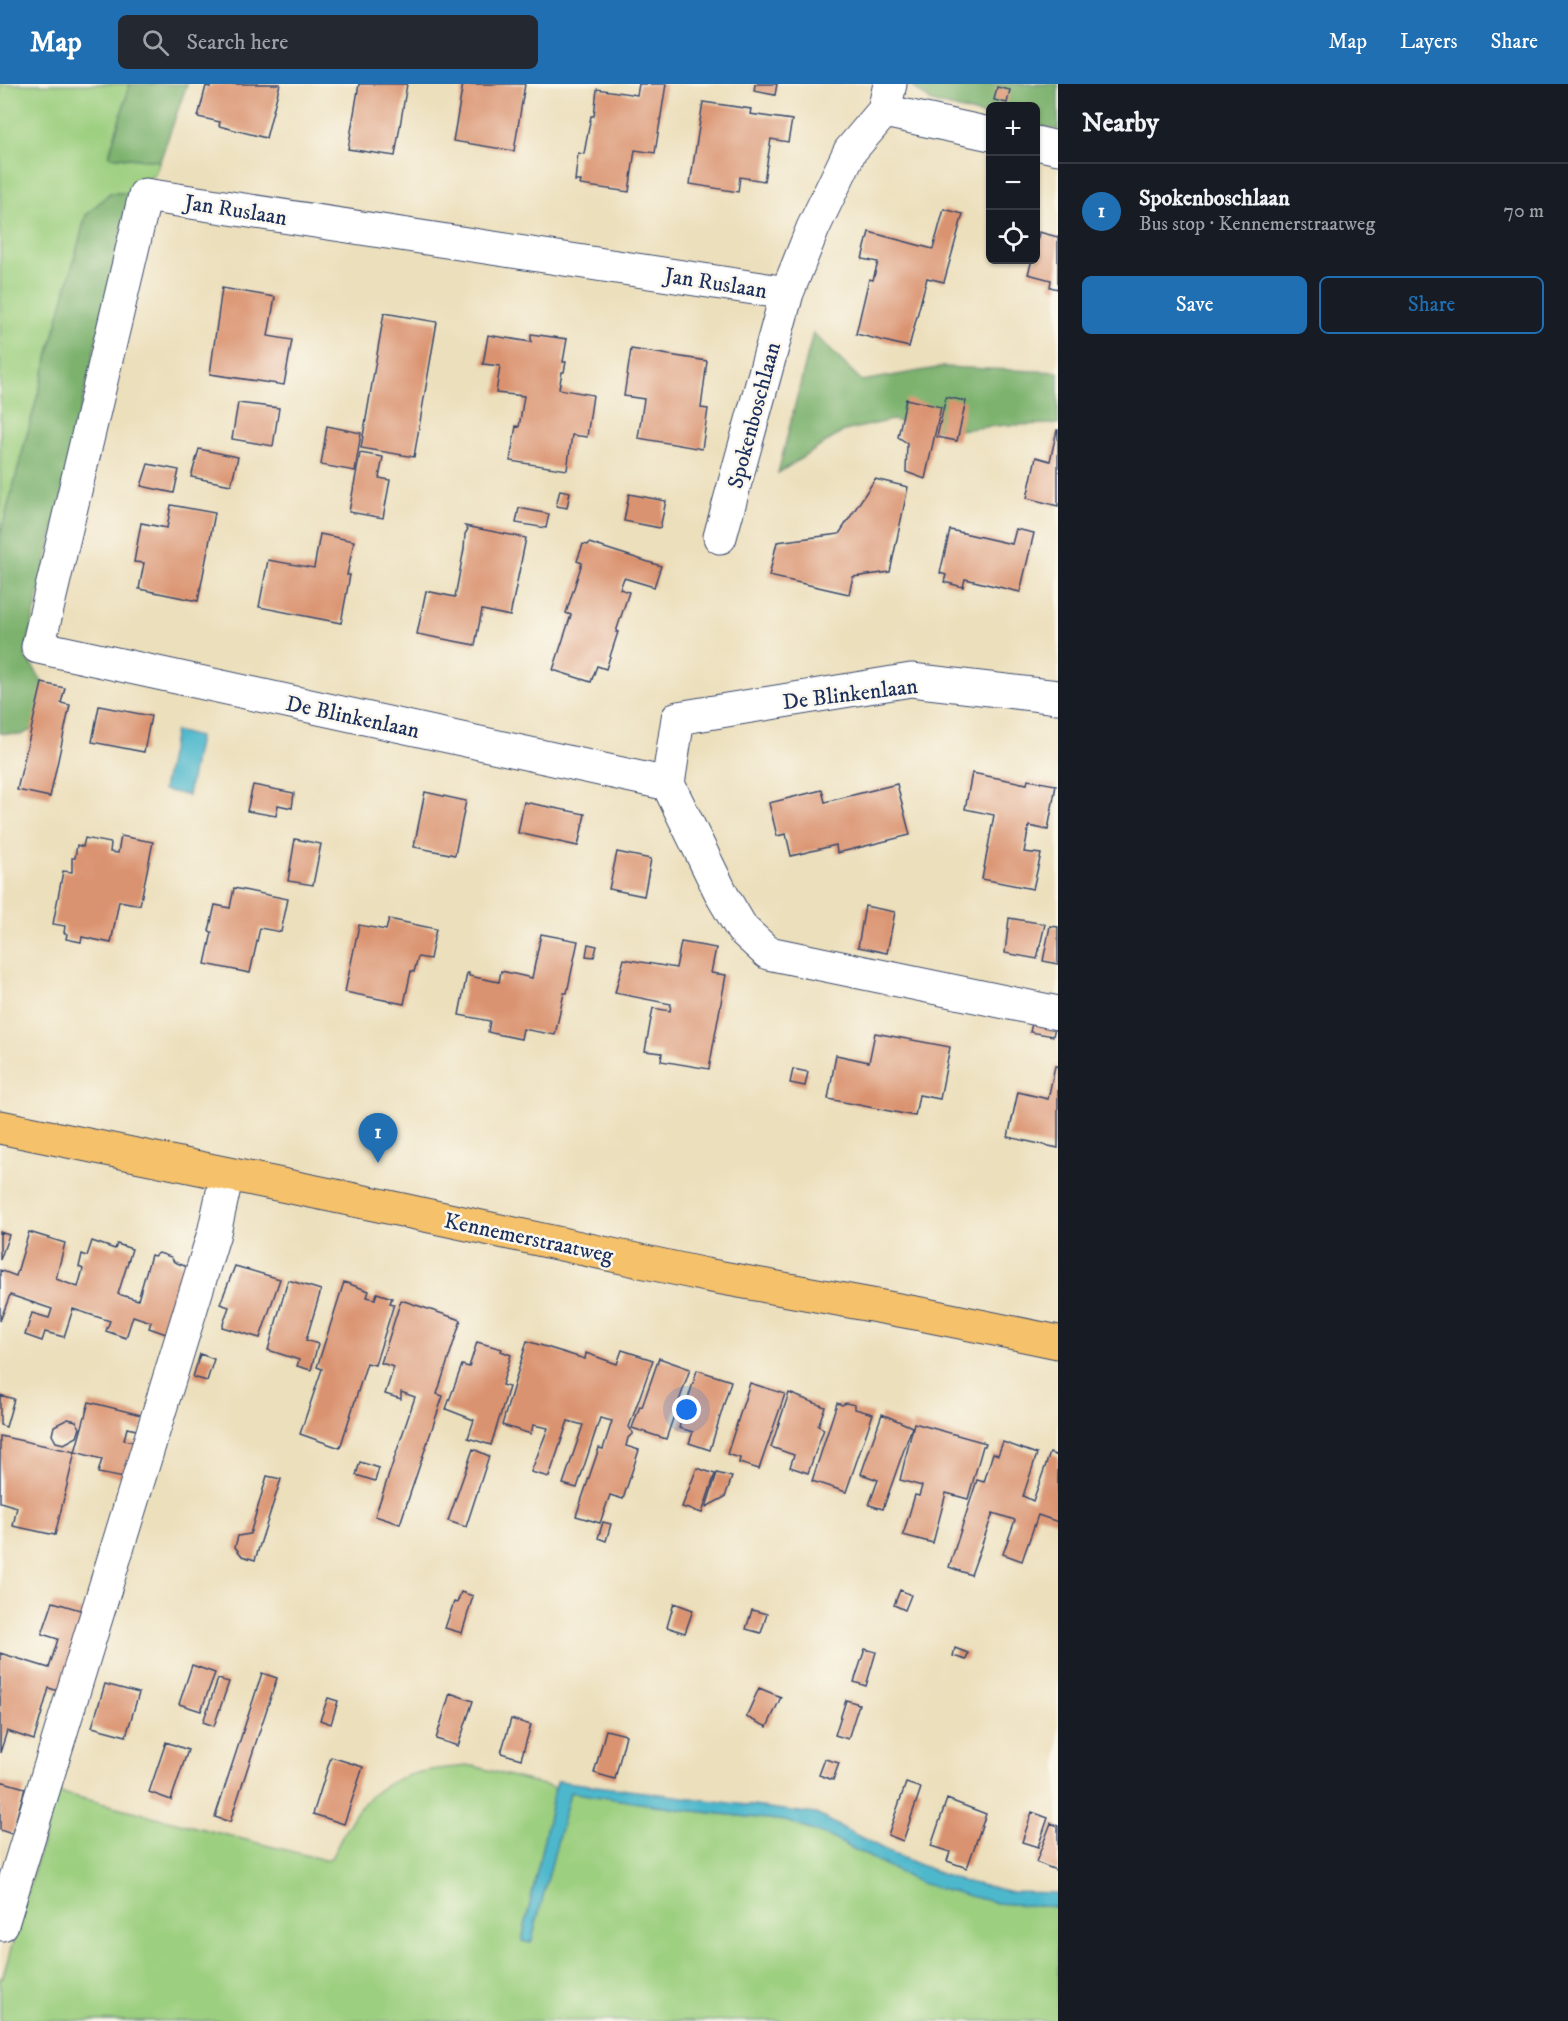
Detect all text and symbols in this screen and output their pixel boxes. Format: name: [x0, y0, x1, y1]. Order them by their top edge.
search box: [118, 15, 538, 69]
text: Map: [30, 25, 82, 60]
icon: search: [139, 26, 172, 59]
text: Search here: [187, 29, 288, 56]
text: Map: [1328, 29, 1367, 55]
text: Layers: [1400, 29, 1458, 55]
text: Share: [1491, 29, 1538, 55]
map controls: [986, 102, 1040, 264]
button: +: [986, 102, 1040, 156]
text: Nearby: [1082, 107, 1159, 140]
button: −: [986, 156, 1040, 210]
text: Spokenboschlaan: [1139, 185, 1290, 212]
street label: Jan Ruslaan: [181, 189, 289, 232]
text: 1: [1098, 199, 1105, 224]
text: 70 m: [1503, 199, 1544, 224]
button: locate: [986, 210, 1040, 264]
text: Bus stop · Kennemerstraatweg: [1139, 212, 1375, 237]
street label: Jan Ruslaan: [661, 262, 769, 305]
button: Save: [1082, 276, 1307, 334]
button: Share: [1319, 276, 1544, 334]
street label: Spokenboschlaan: [722, 339, 787, 492]
street label: De Blinkenlaan: [781, 673, 920, 716]
street label: De Blinkenlaan: [283, 690, 422, 745]
pin: 1: [358, 1114, 398, 1163]
street label: Kennemerstraatweg: [442, 1207, 616, 1270]
your location: [672, 1395, 701, 1424]

